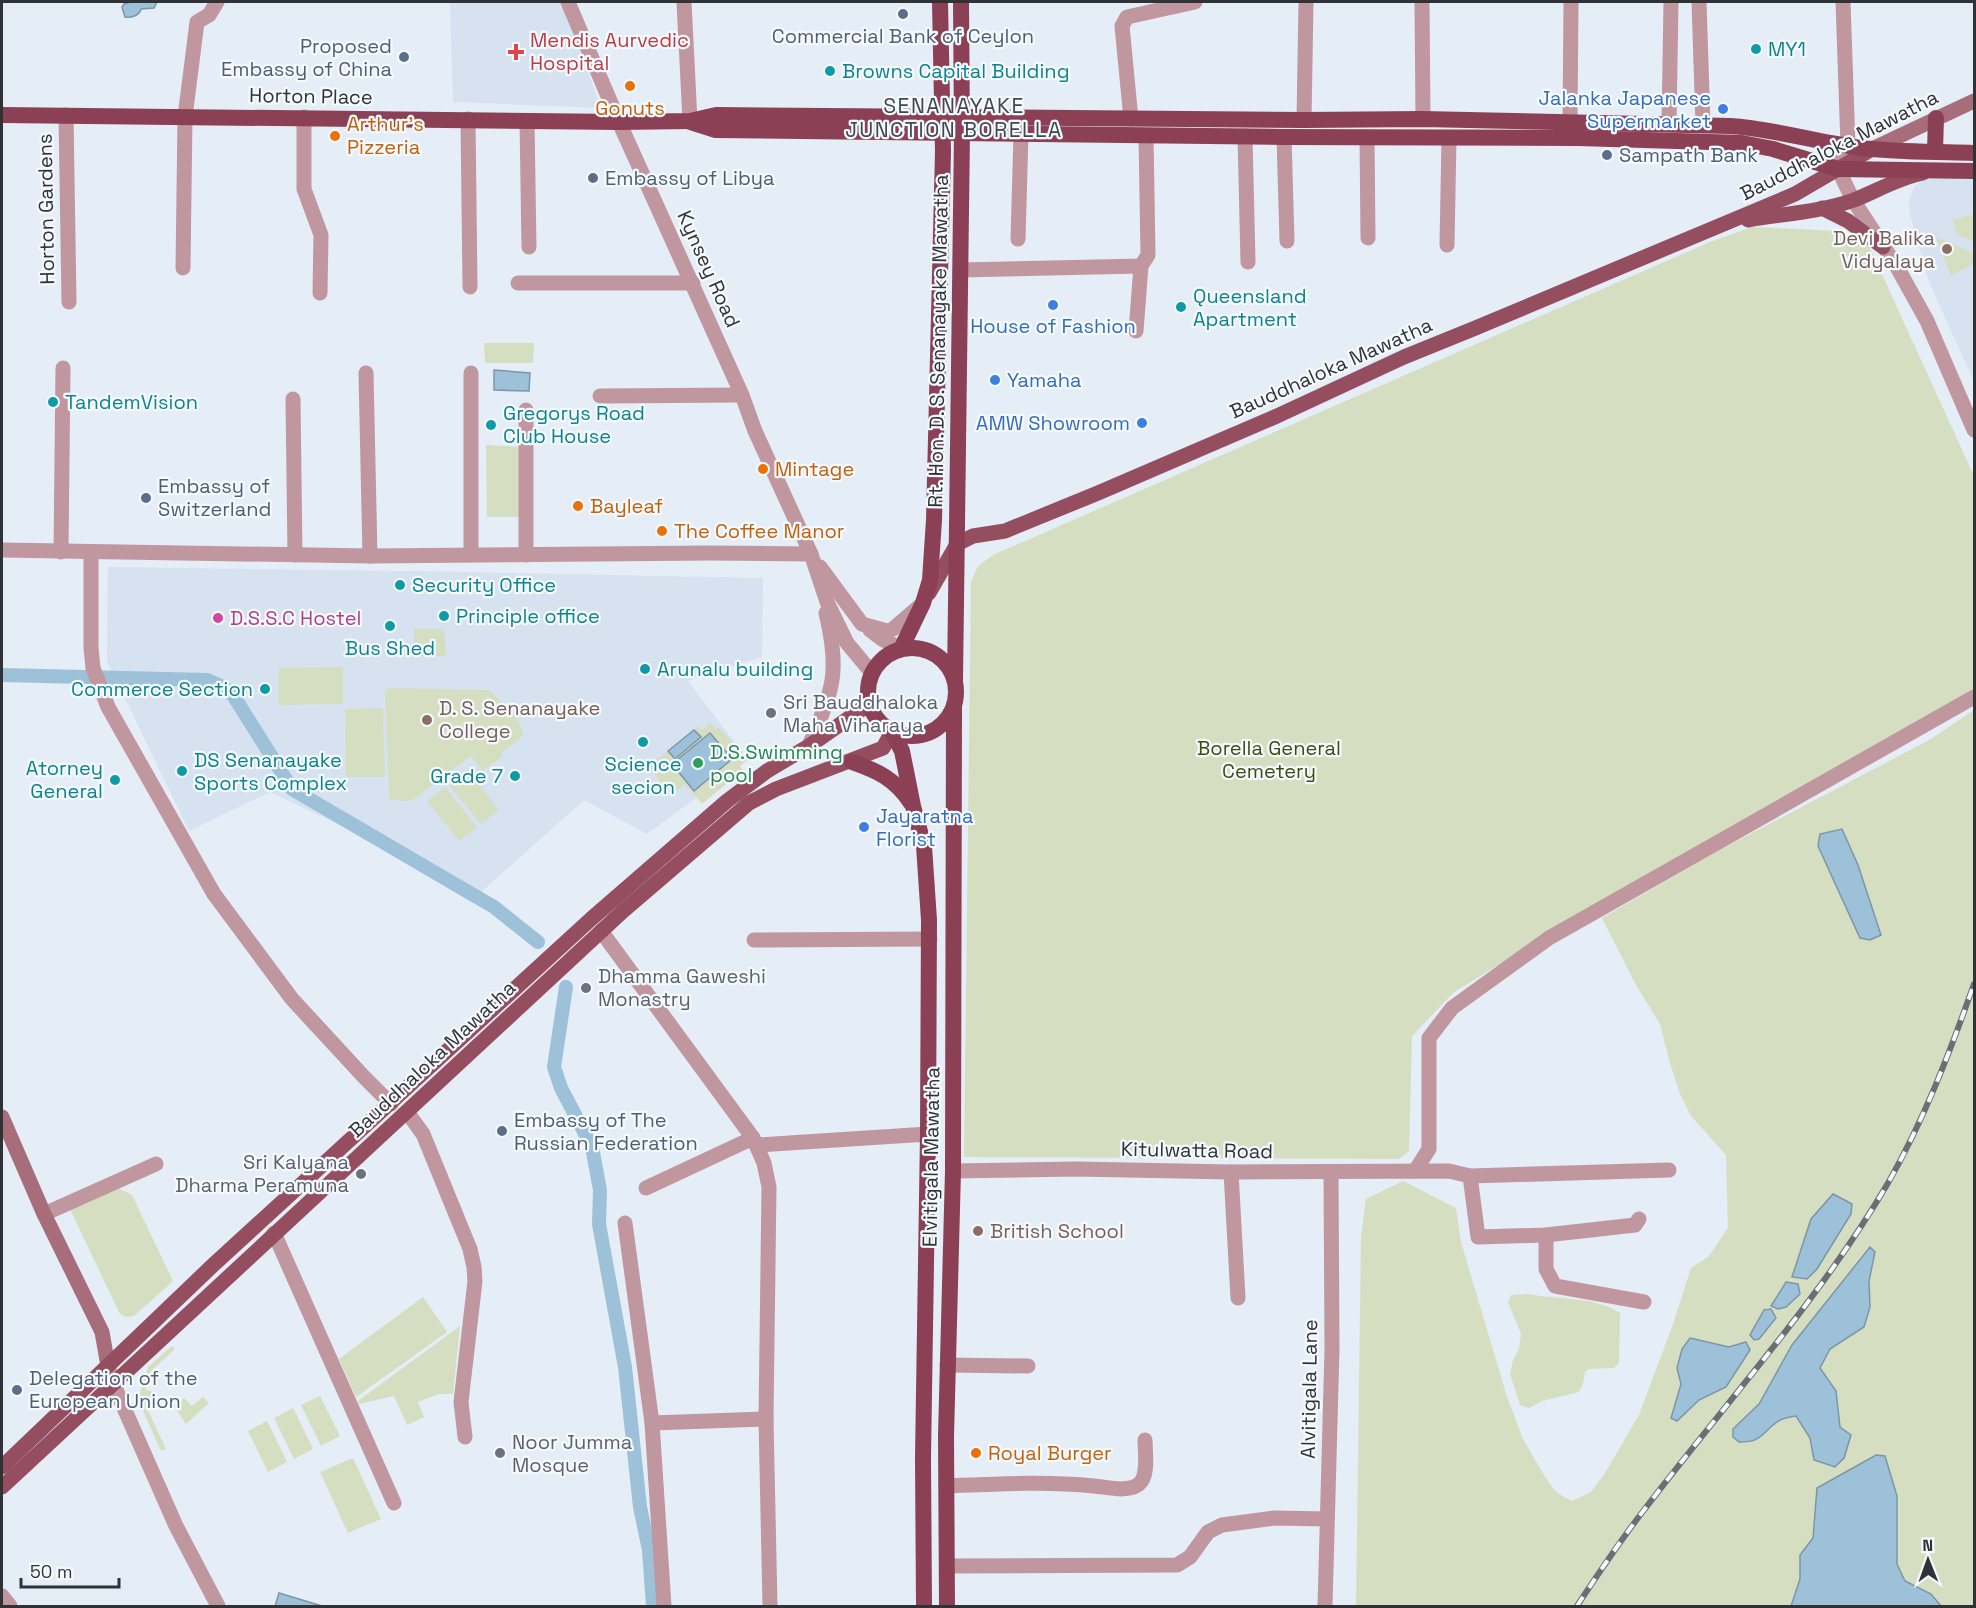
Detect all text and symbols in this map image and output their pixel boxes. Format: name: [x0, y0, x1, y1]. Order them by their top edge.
marker: Commercial Bank of Ceylon: [896, 7, 910, 21]
place label: Commercial Bank of Ceylon: [772, 23, 1034, 49]
place label: Mendis Aurvedic Hospital: [530, 27, 689, 76]
place label: Proposed Embassy of China: [221, 33, 392, 82]
place label: MY1: [1768, 36, 1806, 62]
marker: MY1: [1749, 42, 1763, 56]
marker: Mendis Aurvedic Hospital: [507, 43, 525, 61]
marker: Proposed Embassy of China: [397, 50, 411, 64]
place label: Browns Capital Building: [842, 58, 1069, 84]
marker: Browns Capital Building: [823, 64, 837, 78]
marker: Gonuts: [623, 79, 637, 93]
street label: Horton Place: [249, 82, 373, 110]
street label: Bauddhaloka Mawatha: [1736, 84, 1942, 206]
place label: Jalanka Japanese Supermarket: [1539, 85, 1711, 134]
district label: SENANAYAKE JUNCTION BORELLA: [845, 92, 1063, 143]
place label: Gonuts: [595, 95, 665, 121]
marker: Jalanka Japanese Supermarket: [1716, 102, 1730, 116]
place label: Arthur's Pizzeria: [347, 111, 424, 160]
marker: Arthur's Pizzeria: [328, 129, 342, 143]
street label: Horton Gardens: [32, 133, 60, 285]
place label: Sampath Bank: [1619, 142, 1758, 168]
marker: Sampath Bank: [1600, 148, 1614, 162]
place label: Embassy of Libya: [605, 165, 775, 191]
marker: Embassy of Libya: [586, 171, 600, 185]
street label: Rt. Hon. D. S. Senanayake Mawatha: [922, 174, 954, 508]
street label: Kynsey Road: [672, 206, 746, 332]
place label: Devi Balika Vidyalaya: [1833, 225, 1935, 274]
marker: Devi Balika Vidyalaya: [1940, 242, 1954, 256]
place label: Queensland Apartment: [1193, 283, 1307, 332]
marker: House of Fashion: [1046, 298, 1060, 312]
marker: Queensland Apartment: [1174, 300, 1188, 314]
street label: Bauddhaloka Mawatha: [1226, 312, 1436, 424]
place label: House of Fashion: [970, 313, 1136, 339]
place label: Yamaha: [1007, 367, 1082, 393]
marker: Yamaha: [988, 373, 1002, 387]
place label: TandemVision: [65, 389, 198, 415]
marker: TandemVision: [46, 395, 60, 409]
place label: Gregorys Road Club House: [503, 400, 645, 449]
place label: AMW Showroom: [976, 410, 1130, 436]
marker: AMW Showroom: [1135, 416, 1149, 430]
marker: Gregorys Road Club House: [484, 418, 498, 432]
place label: Mintage: [775, 456, 854, 482]
marker: Mintage: [756, 462, 770, 476]
place label: Embassy of Switzerland: [158, 473, 271, 522]
marker: Embassy of Switzerland: [139, 491, 153, 505]
place label: Bayleaf: [590, 493, 663, 519]
marker: Bayleaf: [571, 499, 585, 513]
place label: The Coffee Manor: [674, 518, 844, 544]
marker: The Coffee Manor: [655, 524, 669, 538]
place label: Security Office: [412, 572, 556, 598]
marker: Security Office: [393, 578, 407, 592]
place label: Principle office: [456, 603, 600, 629]
place label: D.S.S.C Hostel: [230, 605, 361, 631]
marker: Principle office: [437, 609, 451, 623]
marker: D.S.S.C Hostel: [211, 611, 225, 625]
marker: Bus Shed: [383, 619, 397, 633]
place label: Bus Shed: [345, 635, 435, 661]
place label: Arunalu building: [657, 656, 813, 682]
marker: Arunalu building: [638, 662, 652, 676]
place label: Commerce Section: [71, 676, 253, 702]
marker: Commerce Section: [258, 682, 272, 696]
place label: Sri Bauddhaloka Maha Viharaya: [783, 689, 938, 738]
place label: D. S. Senanayake College: [439, 695, 600, 744]
marker: Sri Bauddhaloka Maha Viharaya: [764, 706, 778, 720]
marker: D. S. Senanayake College: [420, 713, 434, 727]
marker: Science secion: [636, 735, 650, 749]
park label: Borella General Cemetery: [1197, 735, 1341, 784]
place label: D.S.Swimming pool: [710, 739, 843, 788]
place label: DS Senanayake Sports Complex: [194, 747, 347, 796]
place label: Science secion: [604, 751, 682, 800]
place label: Atorney General: [26, 755, 103, 804]
marker: D.S.Swimming pool: [691, 756, 705, 770]
place label: Grade 7: [430, 763, 503, 789]
marker: DS Senanayake Sports Complex: [175, 764, 189, 778]
marker: Grade 7: [508, 769, 522, 783]
marker: Atorney General: [108, 773, 122, 787]
place label: Jayaratna Florist: [876, 803, 973, 852]
marker: Jayaratna Florist: [857, 820, 871, 834]
place label: Dhamma Gaweshi Monastry: [598, 963, 766, 1012]
street label: Bauddhaloka Mawatha: [343, 975, 521, 1143]
marker: Dhamma Gaweshi Monastry: [579, 981, 593, 995]
street label: Elvitigala Mawatha: [916, 1067, 946, 1247]
place label: Embassy of The Russian Federation: [514, 1107, 698, 1156]
marker: Embassy of The Russian Federation: [495, 1124, 509, 1138]
street label: Kitulwatta Road: [1121, 1136, 1273, 1164]
place label: Sri Kalyana Dharma Peramuna: [175, 1149, 349, 1198]
marker: Sri Kalyana Dharma Peramuna: [354, 1167, 368, 1181]
place label: British School: [990, 1218, 1124, 1244]
marker: British School: [971, 1224, 985, 1238]
street label: Alvitigala Lane: [1295, 1319, 1323, 1459]
place label: Delegation of the European Union: [29, 1365, 198, 1414]
marker: Delegation of the European Union: [10, 1383, 24, 1397]
place label: Noor Jumma Mosque: [512, 1429, 632, 1478]
place label: Royal Burger: [988, 1440, 1112, 1466]
marker: Noor Jumma Mosque: [493, 1446, 507, 1460]
marker: Royal Burger: [969, 1446, 983, 1460]
north arrow: [1898, 1530, 1958, 1590]
text: N: [1922, 1535, 1933, 1556]
scale bar: [21, 1551, 118, 1589]
text: 50 m: [30, 1560, 72, 1583]

